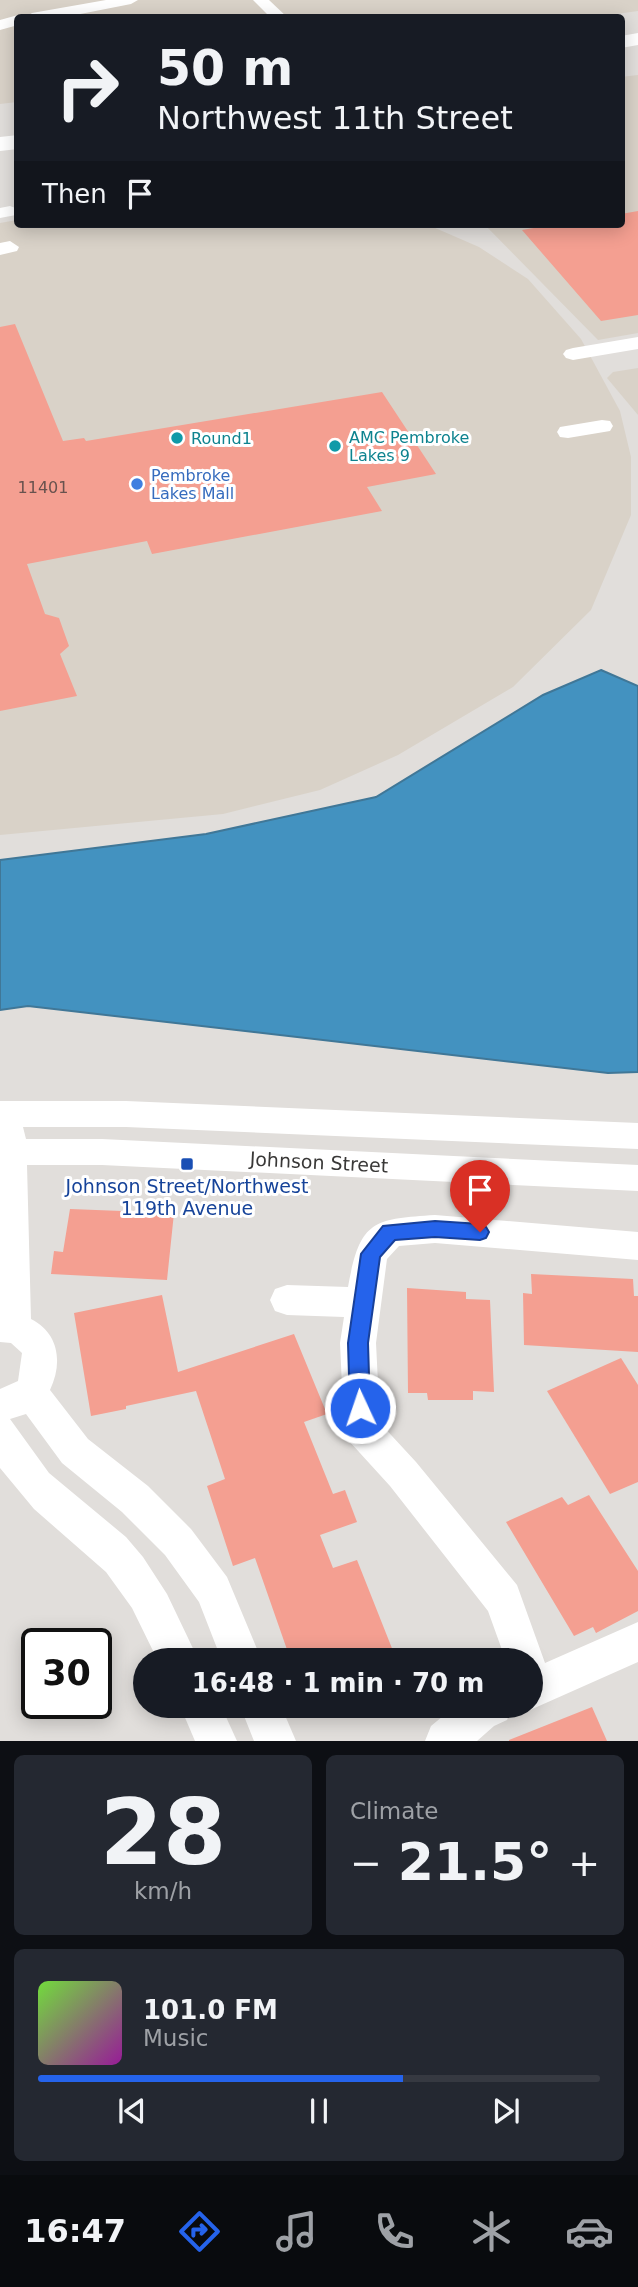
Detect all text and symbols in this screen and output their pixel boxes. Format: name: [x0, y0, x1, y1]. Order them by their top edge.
text: 50 m: [157, 40, 293, 97]
icon: right: [42, 42, 133, 133]
text: Northwest 11th Street: [157, 99, 513, 137]
icon: arrive: [121, 175, 159, 213]
text: Then: [42, 179, 107, 209]
place label: AMC Pembroke Lakes 9: [349, 428, 469, 465]
place label: Round1: [191, 429, 252, 448]
marker: Round1: [169, 430, 185, 446]
marker: AMC Pembroke Lakes 9: [327, 438, 343, 454]
place label: Pembroke Lakes Mall: [151, 466, 234, 503]
marker: Pembroke Lakes Mall: [129, 476, 145, 492]
house number: 11401: [18, 478, 68, 497]
street label: Johnson Street: [248, 1147, 389, 1177]
marker: Johnson Street/Northwest 119th Avenue: [179, 1156, 195, 1172]
pin: [450, 1160, 510, 1232]
icon: arrive: [461, 1171, 499, 1209]
place label: Johnson Street/Northwest 119th Avenue: [65, 1175, 308, 1219]
position arrow: [323, 1371, 397, 1445]
speed limit sign: 30: [21, 1628, 112, 1719]
text: 16:48 · 1 min · 70 m: [192, 1668, 484, 1698]
text: 28: [100, 1780, 226, 1885]
text: Climate: [350, 1798, 439, 1824]
text: 21.5°: [398, 1832, 552, 1892]
text: −: [350, 1841, 382, 1885]
text: +: [568, 1841, 600, 1885]
text: km/h: [134, 1878, 192, 1904]
text: 101.0 FM: [143, 1995, 278, 2025]
text: Music: [143, 2025, 208, 2051]
icon: previous: [113, 2092, 151, 2130]
icon: pause: [300, 2092, 338, 2130]
icon: next: [487, 2092, 525, 2130]
icon: directions: [175, 2207, 224, 2256]
icon: music: [272, 2207, 321, 2256]
icon: phone: [370, 2207, 419, 2256]
icon: climate: [467, 2207, 516, 2256]
icon: car: [565, 2207, 614, 2256]
text: 16:47: [24, 2212, 126, 2250]

